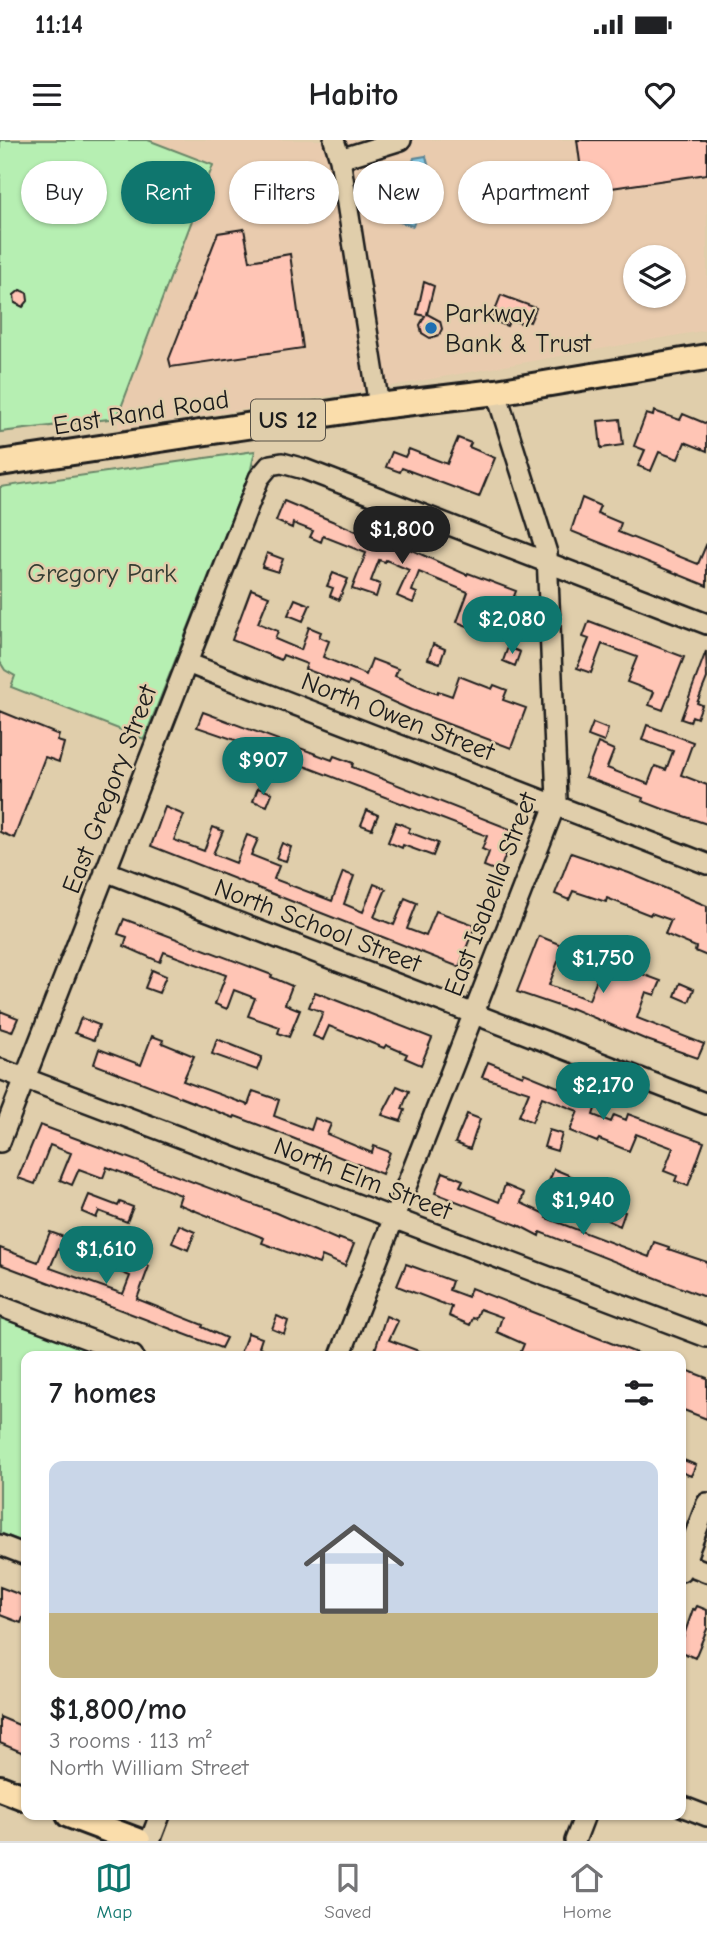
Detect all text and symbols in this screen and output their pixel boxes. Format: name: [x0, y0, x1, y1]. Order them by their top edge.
text: 11:14: [35, 10, 83, 40]
icon: menu: [28, 76, 66, 114]
text: Habito: [309, 76, 398, 113]
icon: heart: [641, 76, 679, 114]
chip: Buy: [21, 161, 107, 224]
chip: Rent: [121, 161, 215, 224]
chip: Filters: [229, 161, 339, 224]
chip: New: [353, 161, 444, 224]
chip: Apartment: [458, 161, 613, 224]
map controls: [623, 245, 686, 308]
button: layers: [623, 245, 686, 308]
place label: Parkway Bank & Trust: [445, 299, 593, 359]
marker: Parkway Bank & Trust: [423, 320, 439, 336]
street label: East Rand Road: [51, 384, 231, 442]
road number: US 12: [251, 400, 325, 440]
pin: $1,800: [345, 506, 459, 566]
text: $1,800: [369, 515, 435, 542]
park label: Gregory Park: [27, 559, 177, 589]
pin: $2,080: [455, 596, 569, 656]
text: $2,080: [478, 605, 546, 632]
street label: North Owen Street: [297, 666, 500, 768]
street label: East Gregory Street: [56, 679, 164, 898]
pin: $907: [222, 738, 304, 797]
text: $907: [238, 746, 288, 773]
street label: East Isabella Street: [438, 787, 544, 1001]
street label: North School Street: [210, 873, 427, 980]
pin: $1,750: [546, 936, 660, 995]
text: $1,750: [572, 944, 635, 971]
pin: $2,170: [546, 1062, 660, 1122]
text: $2,170: [572, 1071, 634, 1098]
street label: North Elm Street: [270, 1131, 457, 1227]
pin: $1,940: [526, 1178, 640, 1237]
text: $1,940: [551, 1186, 615, 1213]
pin: $1,610: [49, 1226, 163, 1286]
text: $1,610: [75, 1235, 137, 1262]
icon: filters: [620, 1374, 658, 1412]
text: 7 homes: [49, 1376, 156, 1411]
icon: home: [291, 1506, 417, 1632]
text: $1,800/mo: [49, 1692, 187, 1727]
text: 3 rooms · 113 m²: [49, 1727, 212, 1754]
text: North William Street: [49, 1754, 249, 1781]
tab: Map: [95, 1859, 133, 1923]
tab: Saved: [324, 1859, 372, 1923]
tab: Home: [563, 1859, 612, 1923]

